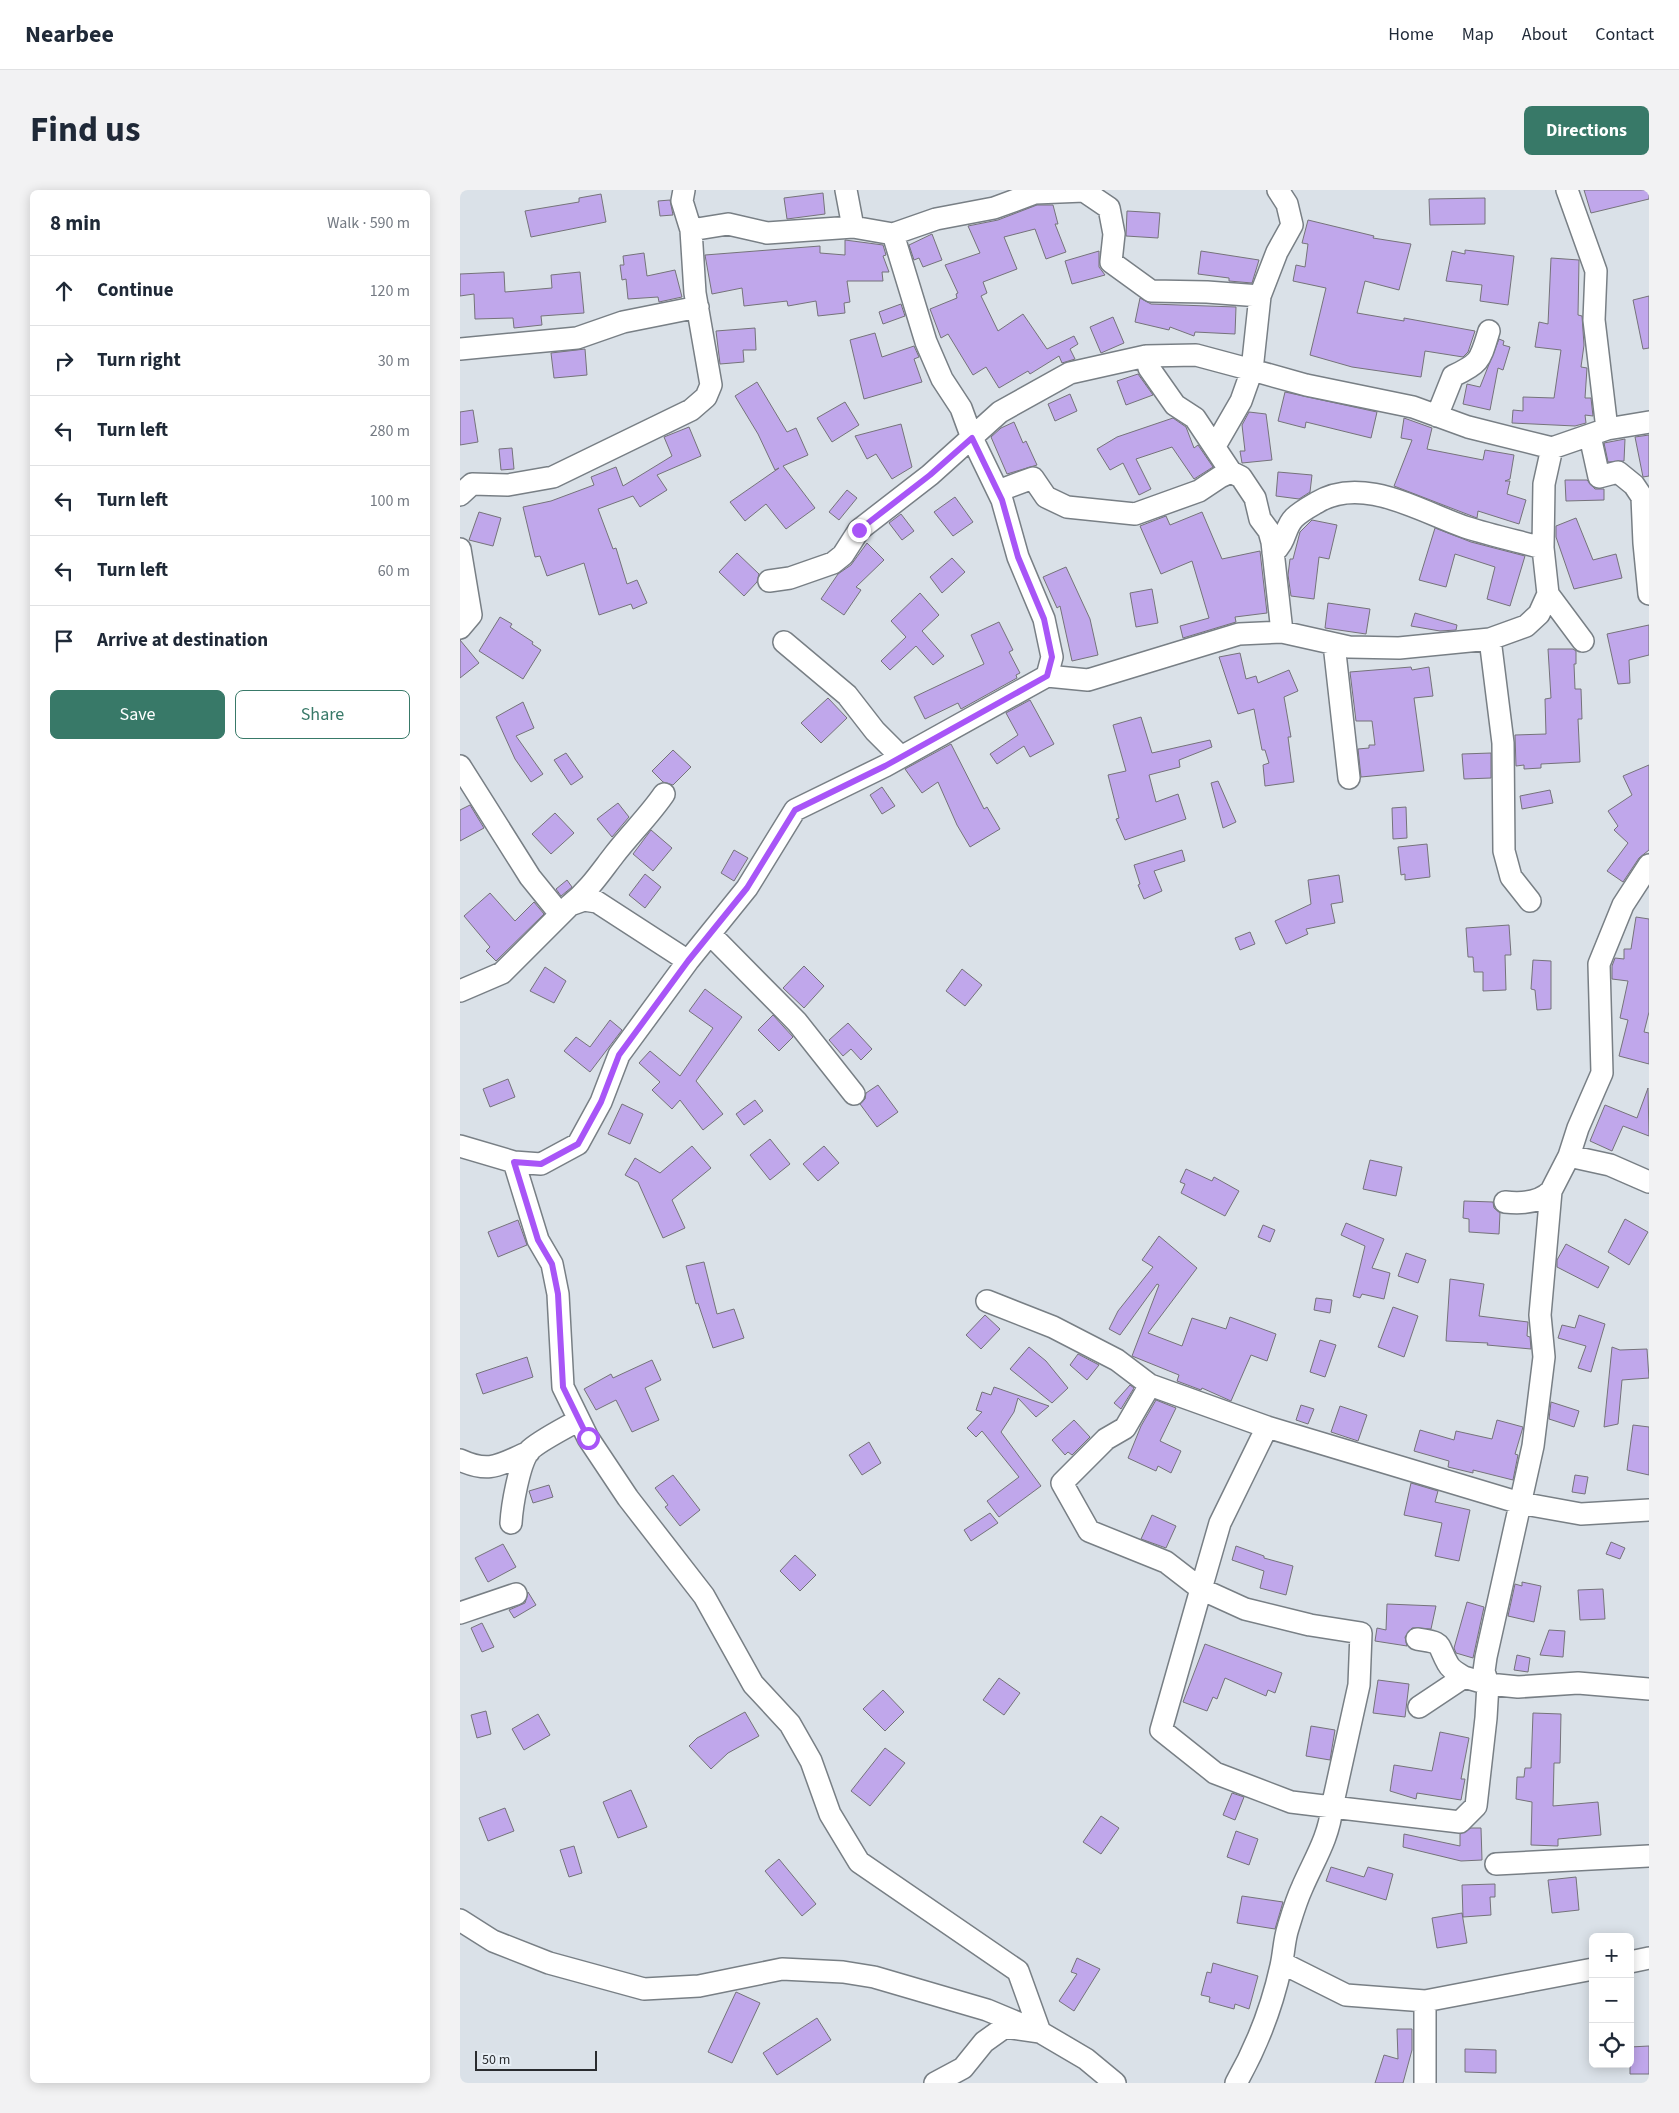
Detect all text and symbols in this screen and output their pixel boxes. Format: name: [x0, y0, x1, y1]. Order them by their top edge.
text: Nearbee: [25, 17, 114, 52]
text: Home: [1388, 22, 1434, 47]
text: Map: [1462, 22, 1494, 47]
text: About: [1522, 22, 1567, 47]
text: Contact: [1595, 22, 1654, 47]
text: Find us: [30, 105, 140, 155]
button: Directions: [1524, 106, 1649, 155]
text: 8 min: [50, 208, 101, 238]
text: Walk · 590 m: [327, 212, 410, 234]
icon: ahead: [50, 277, 78, 305]
text: Continue: [97, 277, 174, 304]
text: 120 m: [370, 280, 410, 302]
icon: right: [50, 347, 78, 375]
text: Turn right: [97, 347, 181, 374]
text: 30 m: [378, 350, 410, 372]
icon: left: [50, 417, 78, 445]
text: Turn left: [97, 417, 168, 444]
text: 280 m: [370, 420, 410, 442]
icon: left: [50, 487, 78, 515]
text: Turn left: [97, 487, 168, 514]
text: 100 m: [370, 490, 410, 512]
route end: [848, 519, 871, 542]
icon: left: [50, 557, 78, 585]
text: Turn left: [97, 557, 168, 584]
text: 60 m: [378, 560, 410, 582]
icon: arrive: [50, 627, 78, 655]
text: Arrive at destination: [97, 627, 268, 654]
button: Save: [50, 690, 225, 739]
button: Share: [235, 690, 410, 739]
route start: [577, 1427, 600, 1450]
map controls: [1589, 1933, 1634, 2068]
button: +: [1589, 1933, 1634, 1978]
button: −: [1589, 1978, 1634, 2023]
button: locate: [1589, 2023, 1634, 2068]
scale bar: [475, 2048, 598, 2071]
text: 50 m: [482, 2050, 510, 2070]

